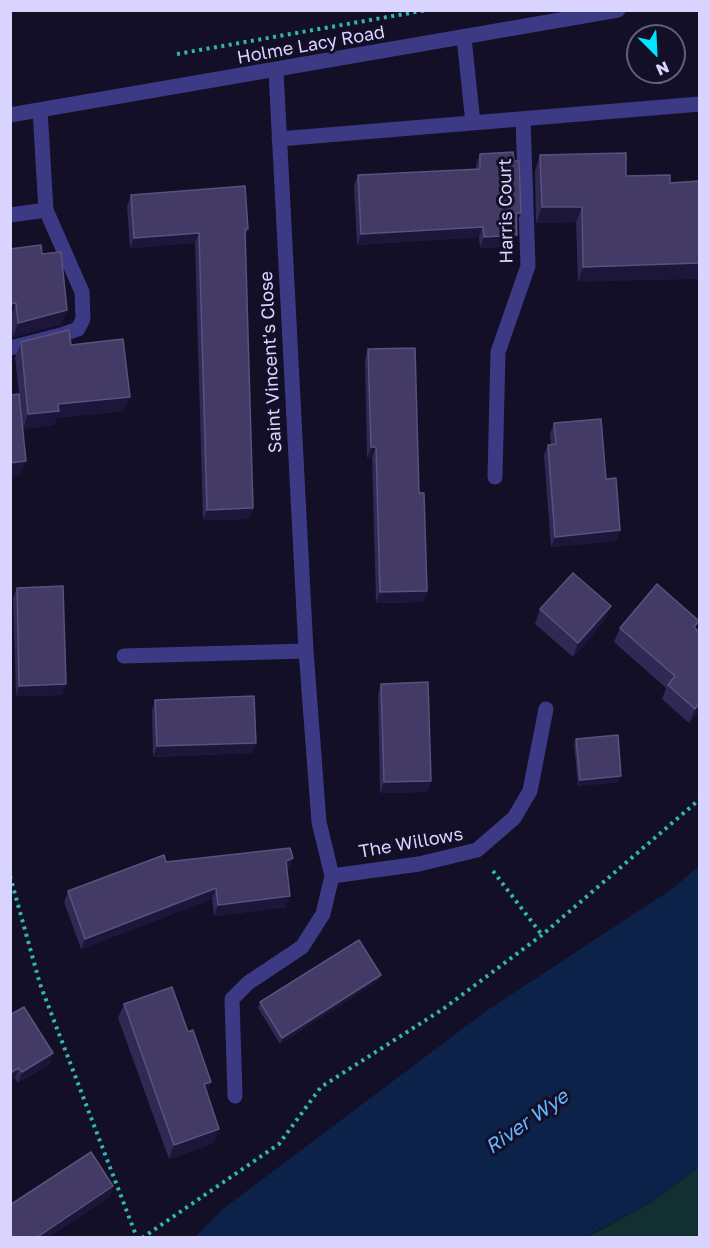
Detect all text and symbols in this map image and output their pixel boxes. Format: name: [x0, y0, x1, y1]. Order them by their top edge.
street label: Holme Lacy Road: [235, 21, 387, 69]
north arrow: [626, 24, 686, 84]
text: N: [653, 57, 672, 80]
street label: Harris Court: [494, 158, 518, 264]
street label: Saint Vincent's Close: [255, 270, 287, 454]
street label: The Willows: [357, 823, 465, 863]
water label: River Wye: [481, 1085, 573, 1159]

